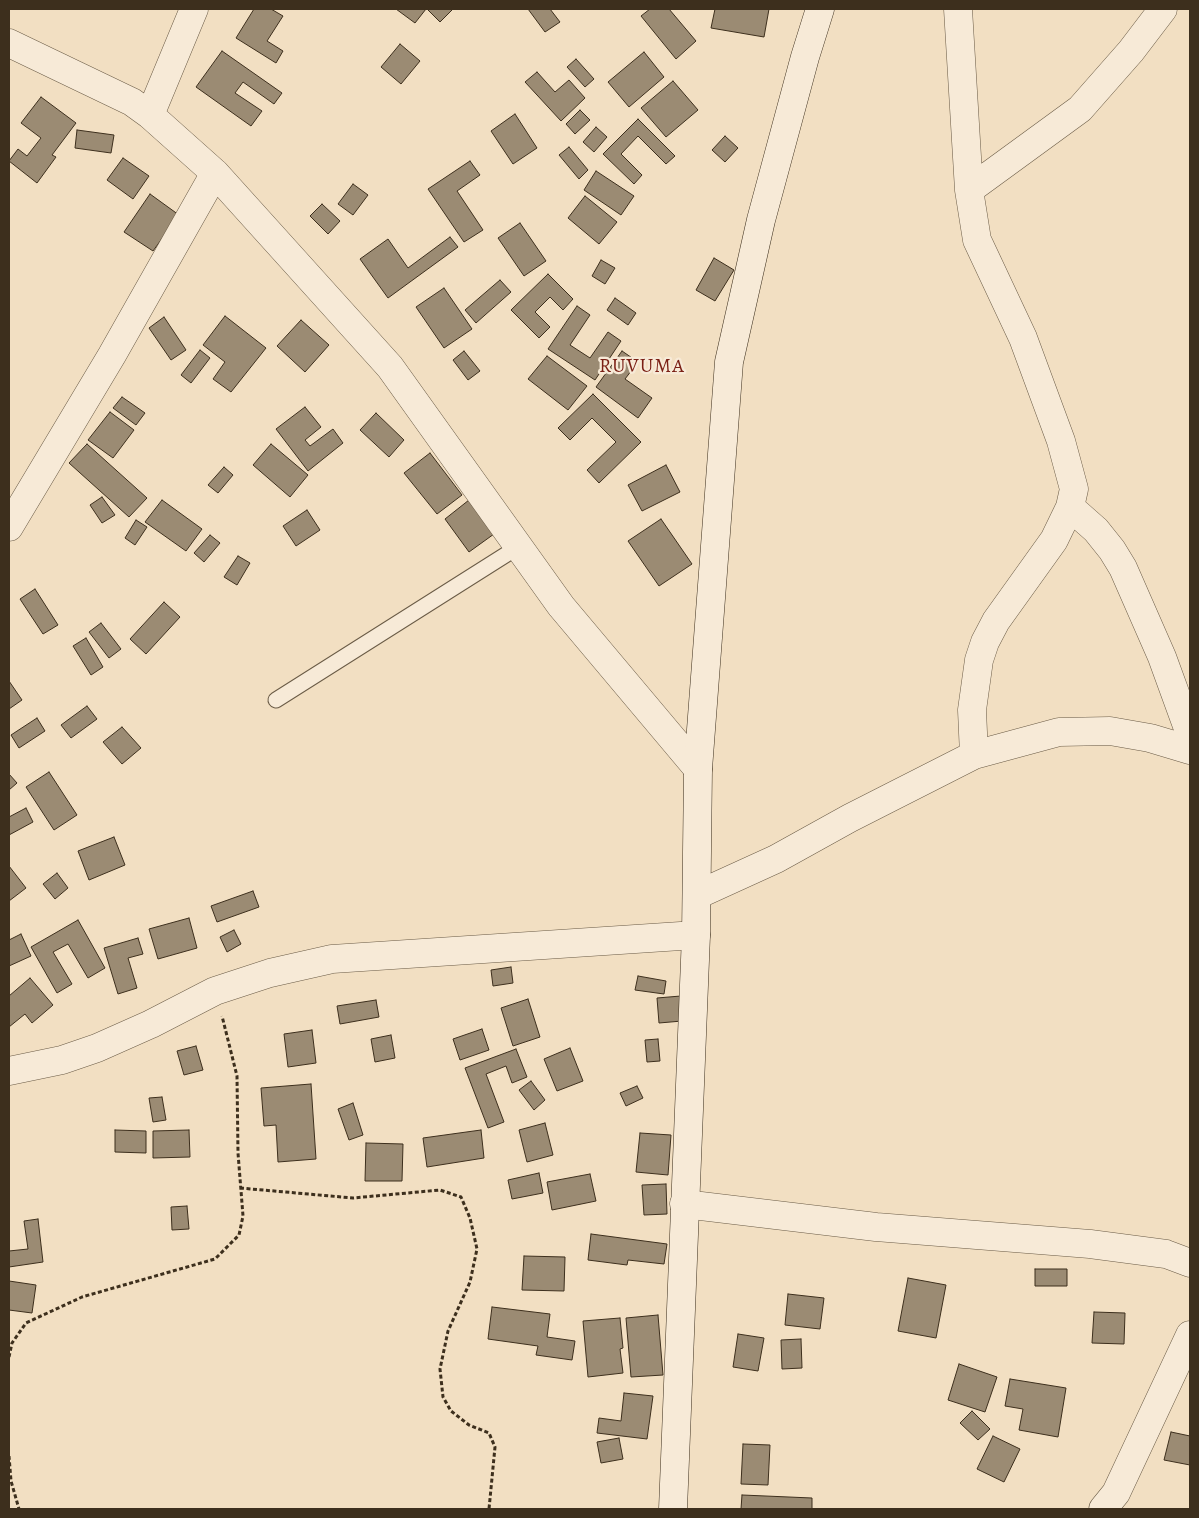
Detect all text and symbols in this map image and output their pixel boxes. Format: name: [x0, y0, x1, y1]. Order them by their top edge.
district label: RUVUMA: [598, 355, 686, 379]

